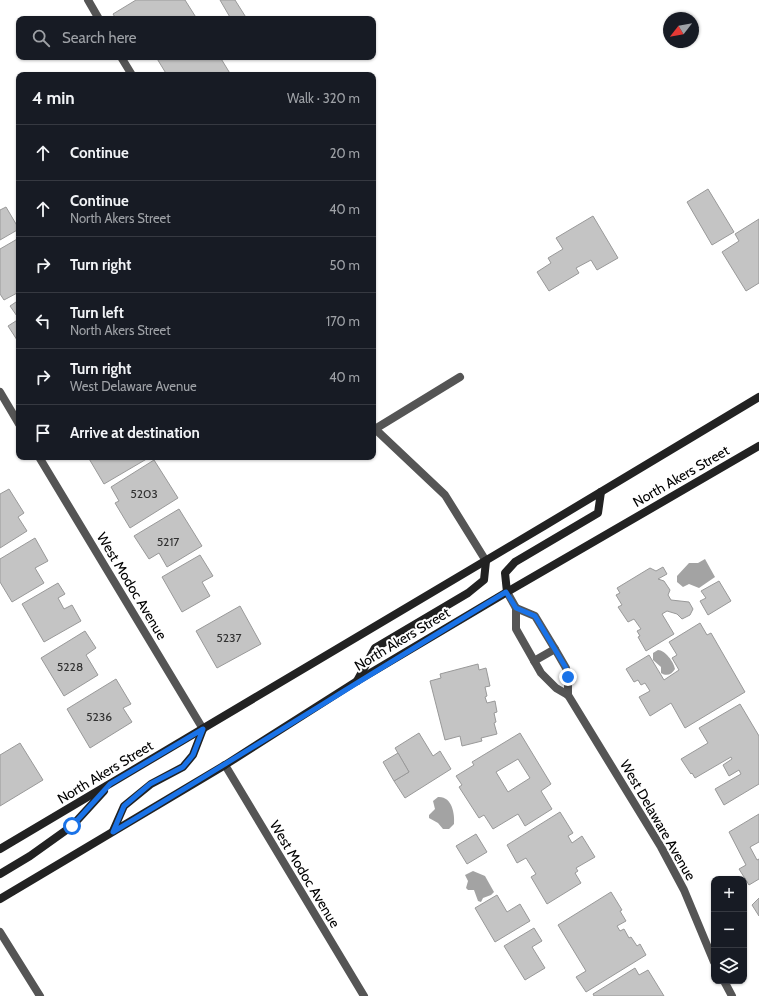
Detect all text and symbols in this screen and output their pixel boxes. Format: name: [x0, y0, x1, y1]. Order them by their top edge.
north arrow: [663, 12, 699, 48]
search box: [16, 16, 376, 60]
icon: search: [30, 27, 52, 49]
text: Search here: [62, 29, 137, 47]
text: 4 min: [32, 88, 75, 108]
text: Walk · 320 m: [287, 90, 360, 106]
icon: ahead: [32, 142, 54, 164]
text: Continue: [70, 144, 129, 162]
text: 20 m: [330, 145, 360, 161]
text: Continue: [70, 192, 129, 210]
icon: ahead: [32, 198, 54, 220]
text: 40 m: [329, 201, 360, 217]
text: North Akers Street: [70, 210, 171, 226]
icon: right: [32, 254, 54, 276]
text: Turn right: [70, 256, 131, 274]
text: 50 m: [330, 257, 360, 273]
text: Turn left: [70, 304, 124, 322]
icon: left: [32, 310, 54, 332]
text: 170 m: [326, 313, 360, 329]
text: North Akers Street: [70, 322, 171, 338]
text: Turn right: [70, 360, 131, 378]
icon: right: [32, 366, 54, 388]
text: 40 m: [329, 369, 360, 385]
text: West Delaware Avenue: [70, 378, 197, 394]
icon: arrive: [32, 422, 54, 444]
text: Arrive at destination: [70, 424, 200, 442]
street label: North Akers Street: [630, 441, 733, 511]
house number: 5203: [130, 486, 158, 501]
street label: West Modoc Avenue: [93, 529, 171, 643]
house number: 5217: [157, 534, 179, 549]
street label: North Akers Street: [351, 603, 453, 675]
house number: 5237: [216, 630, 242, 645]
house number: 5228: [57, 659, 83, 674]
route end: [559, 668, 577, 686]
house number: 5236: [86, 709, 112, 724]
street label: North Akers Street: [54, 736, 156, 808]
street label: West Delaware Avenue: [616, 756, 700, 884]
route start: [63, 817, 81, 835]
street label: West Modoc Avenue: [266, 817, 344, 931]
map controls: [711, 876, 747, 984]
button: +: [711, 876, 747, 912]
button: −: [711, 912, 747, 948]
button: layers: [711, 948, 747, 984]

